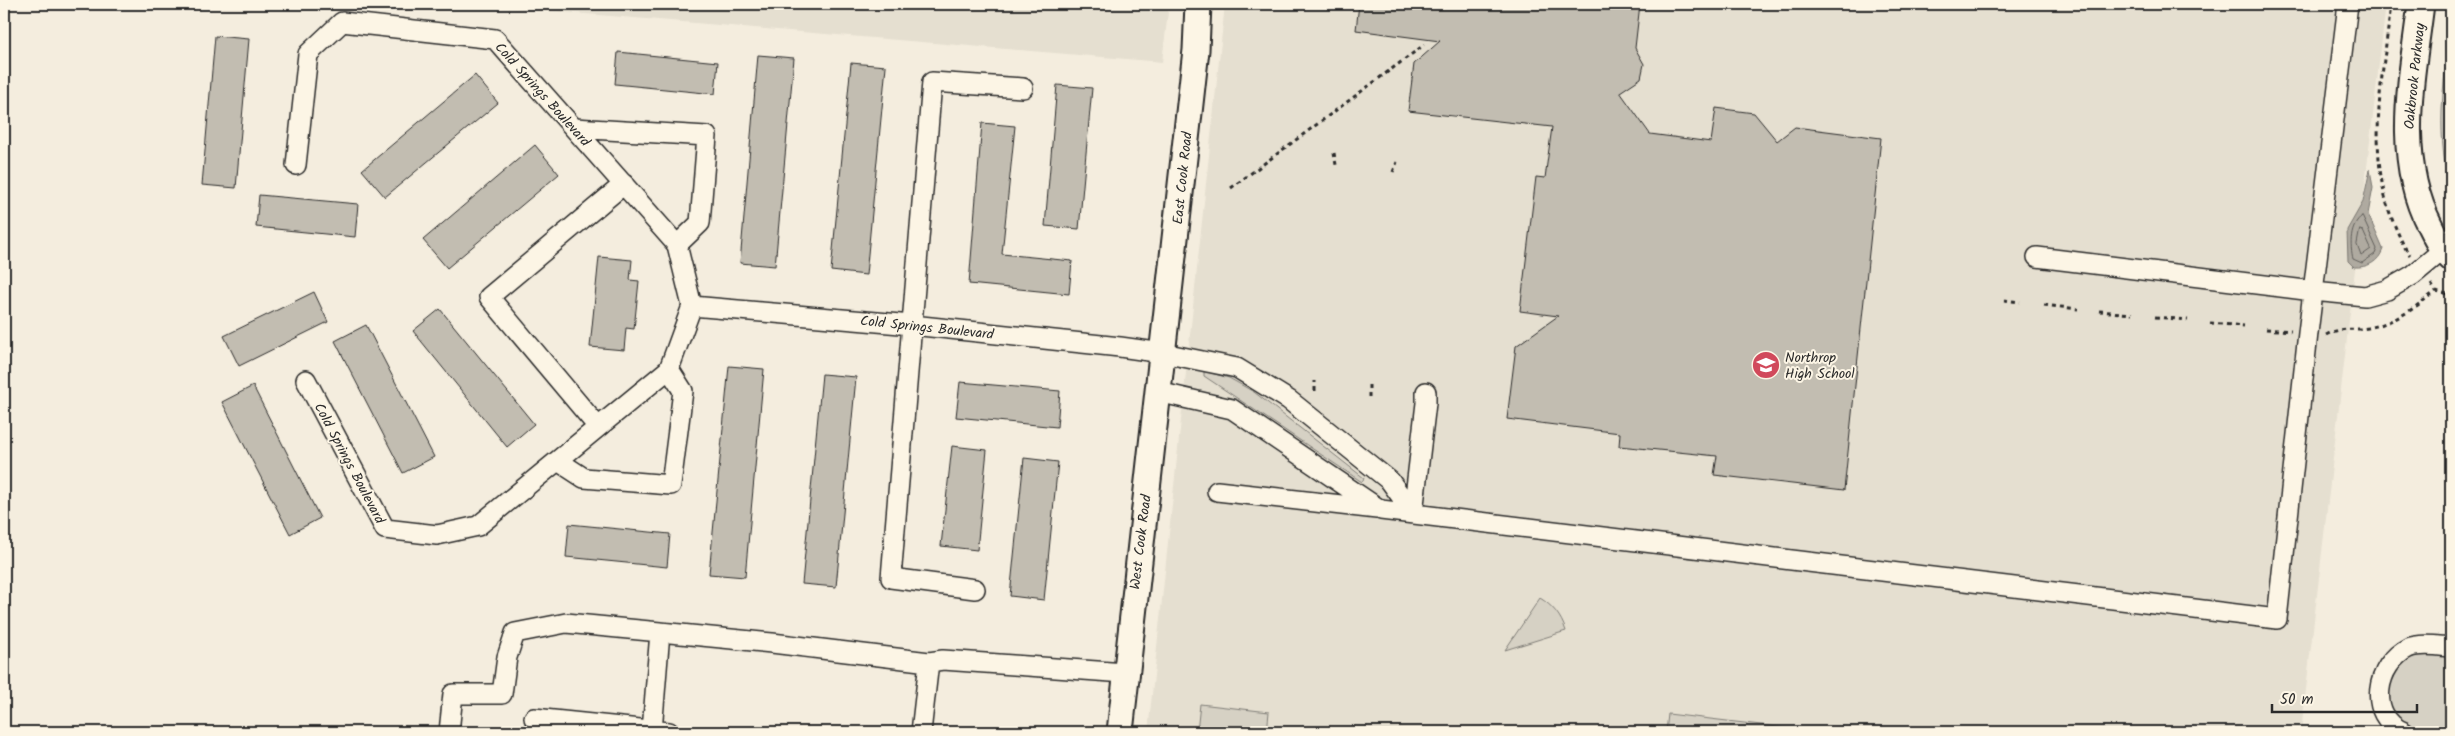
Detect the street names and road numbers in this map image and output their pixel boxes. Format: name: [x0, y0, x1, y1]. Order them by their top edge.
street label: Oakbrook Parkway: [2398, 22, 2432, 130]
street label: Cold Springs Boulevard: [489, 37, 596, 153]
street label: East Cook Road: [1167, 130, 1199, 226]
street label: Cold Springs Boulevard: [859, 310, 996, 346]
street label: Cold Springs Boulevard: [308, 399, 391, 529]
street label: West Cook Road: [1124, 492, 1158, 591]

